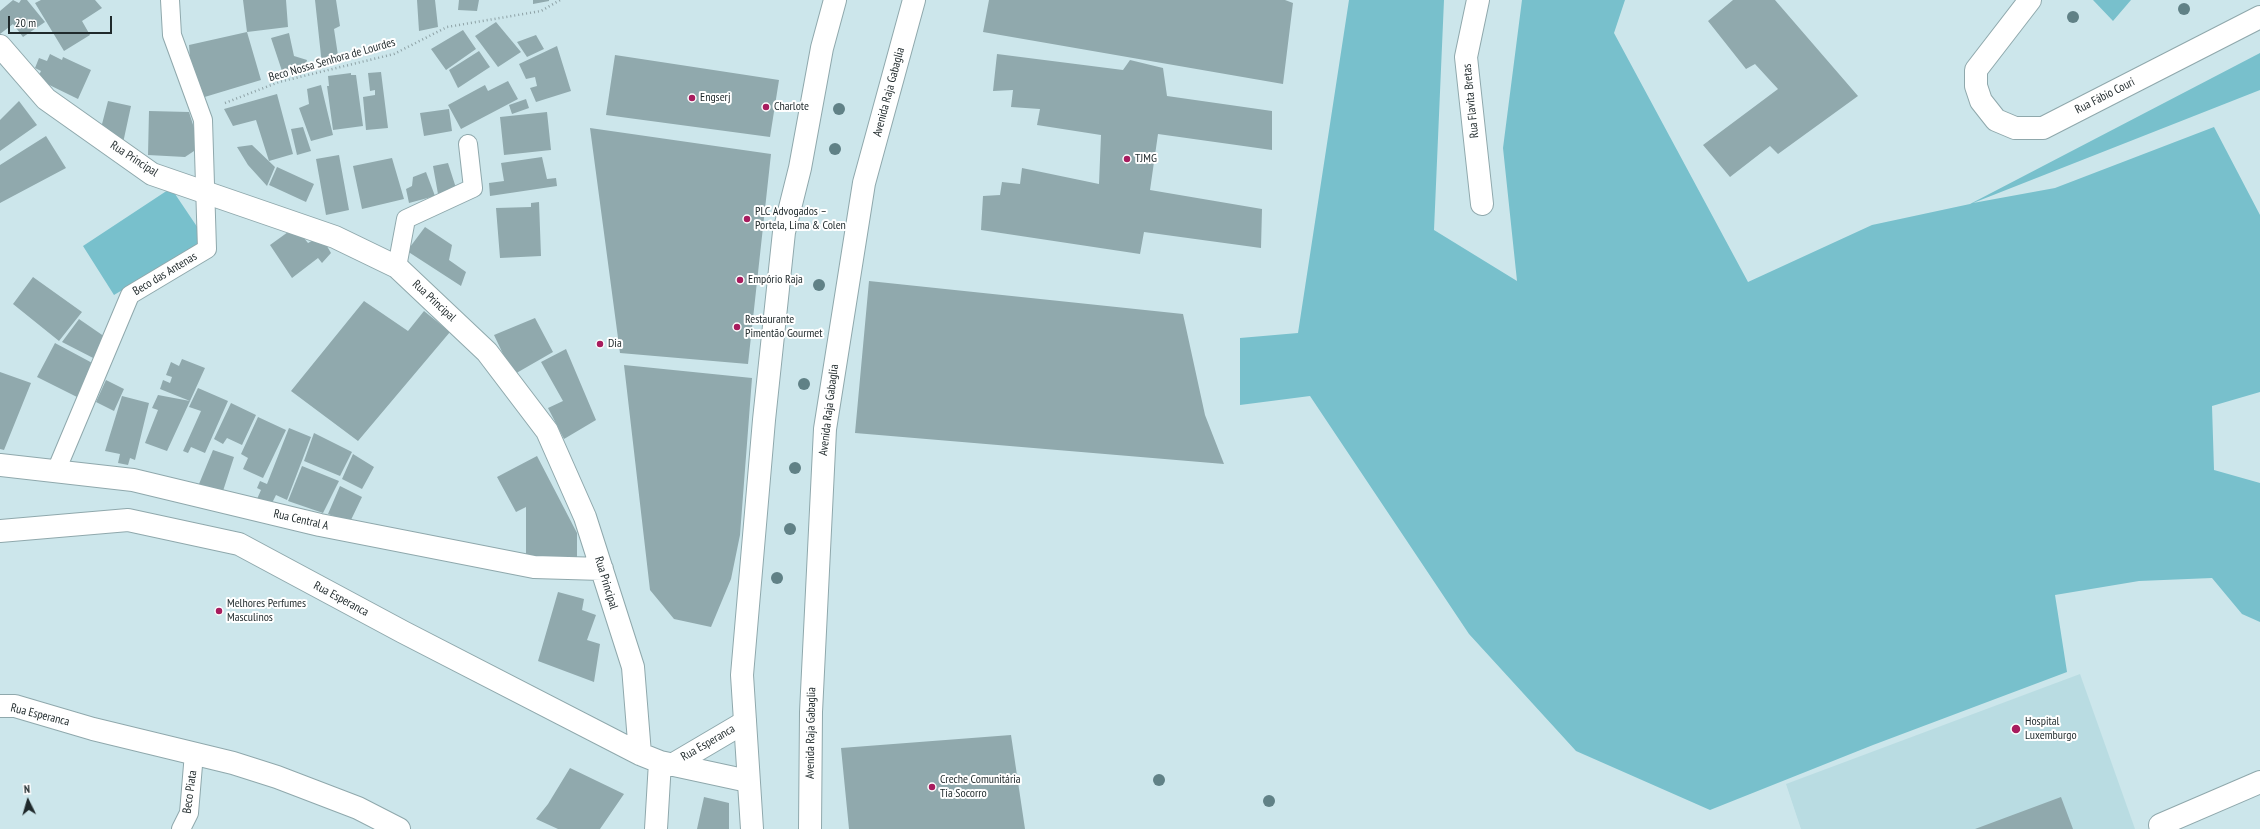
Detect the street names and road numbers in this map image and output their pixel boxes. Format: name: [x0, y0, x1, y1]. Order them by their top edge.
street label: Beco Nossa Senhora de Lourdes: [267, 35, 397, 85]
street label: Avenida Raja Gabaglia: [870, 46, 908, 138]
street label: Rua Flavita Bretas: [1460, 63, 1482, 139]
street label: Rua Fábio Couri: [2073, 75, 2137, 117]
street label: Rua Principal: [107, 138, 161, 180]
street label: Beco das Antenas: [130, 249, 200, 299]
street label: Rua Principal: [409, 277, 459, 325]
street label: Avenida Raja Gabaglia: [816, 364, 842, 456]
street label: Rua Central A: [272, 507, 330, 533]
street label: Rua Principal: [591, 555, 621, 611]
street label: Rua Esperanca: [311, 579, 371, 619]
street label: Avenida Raja Gabaglia: [803, 687, 819, 779]
street label: Rua Esperanca: [9, 701, 71, 729]
street label: Rua Esperanca: [678, 722, 738, 764]
street label: Beco Piata: [180, 770, 200, 814]

